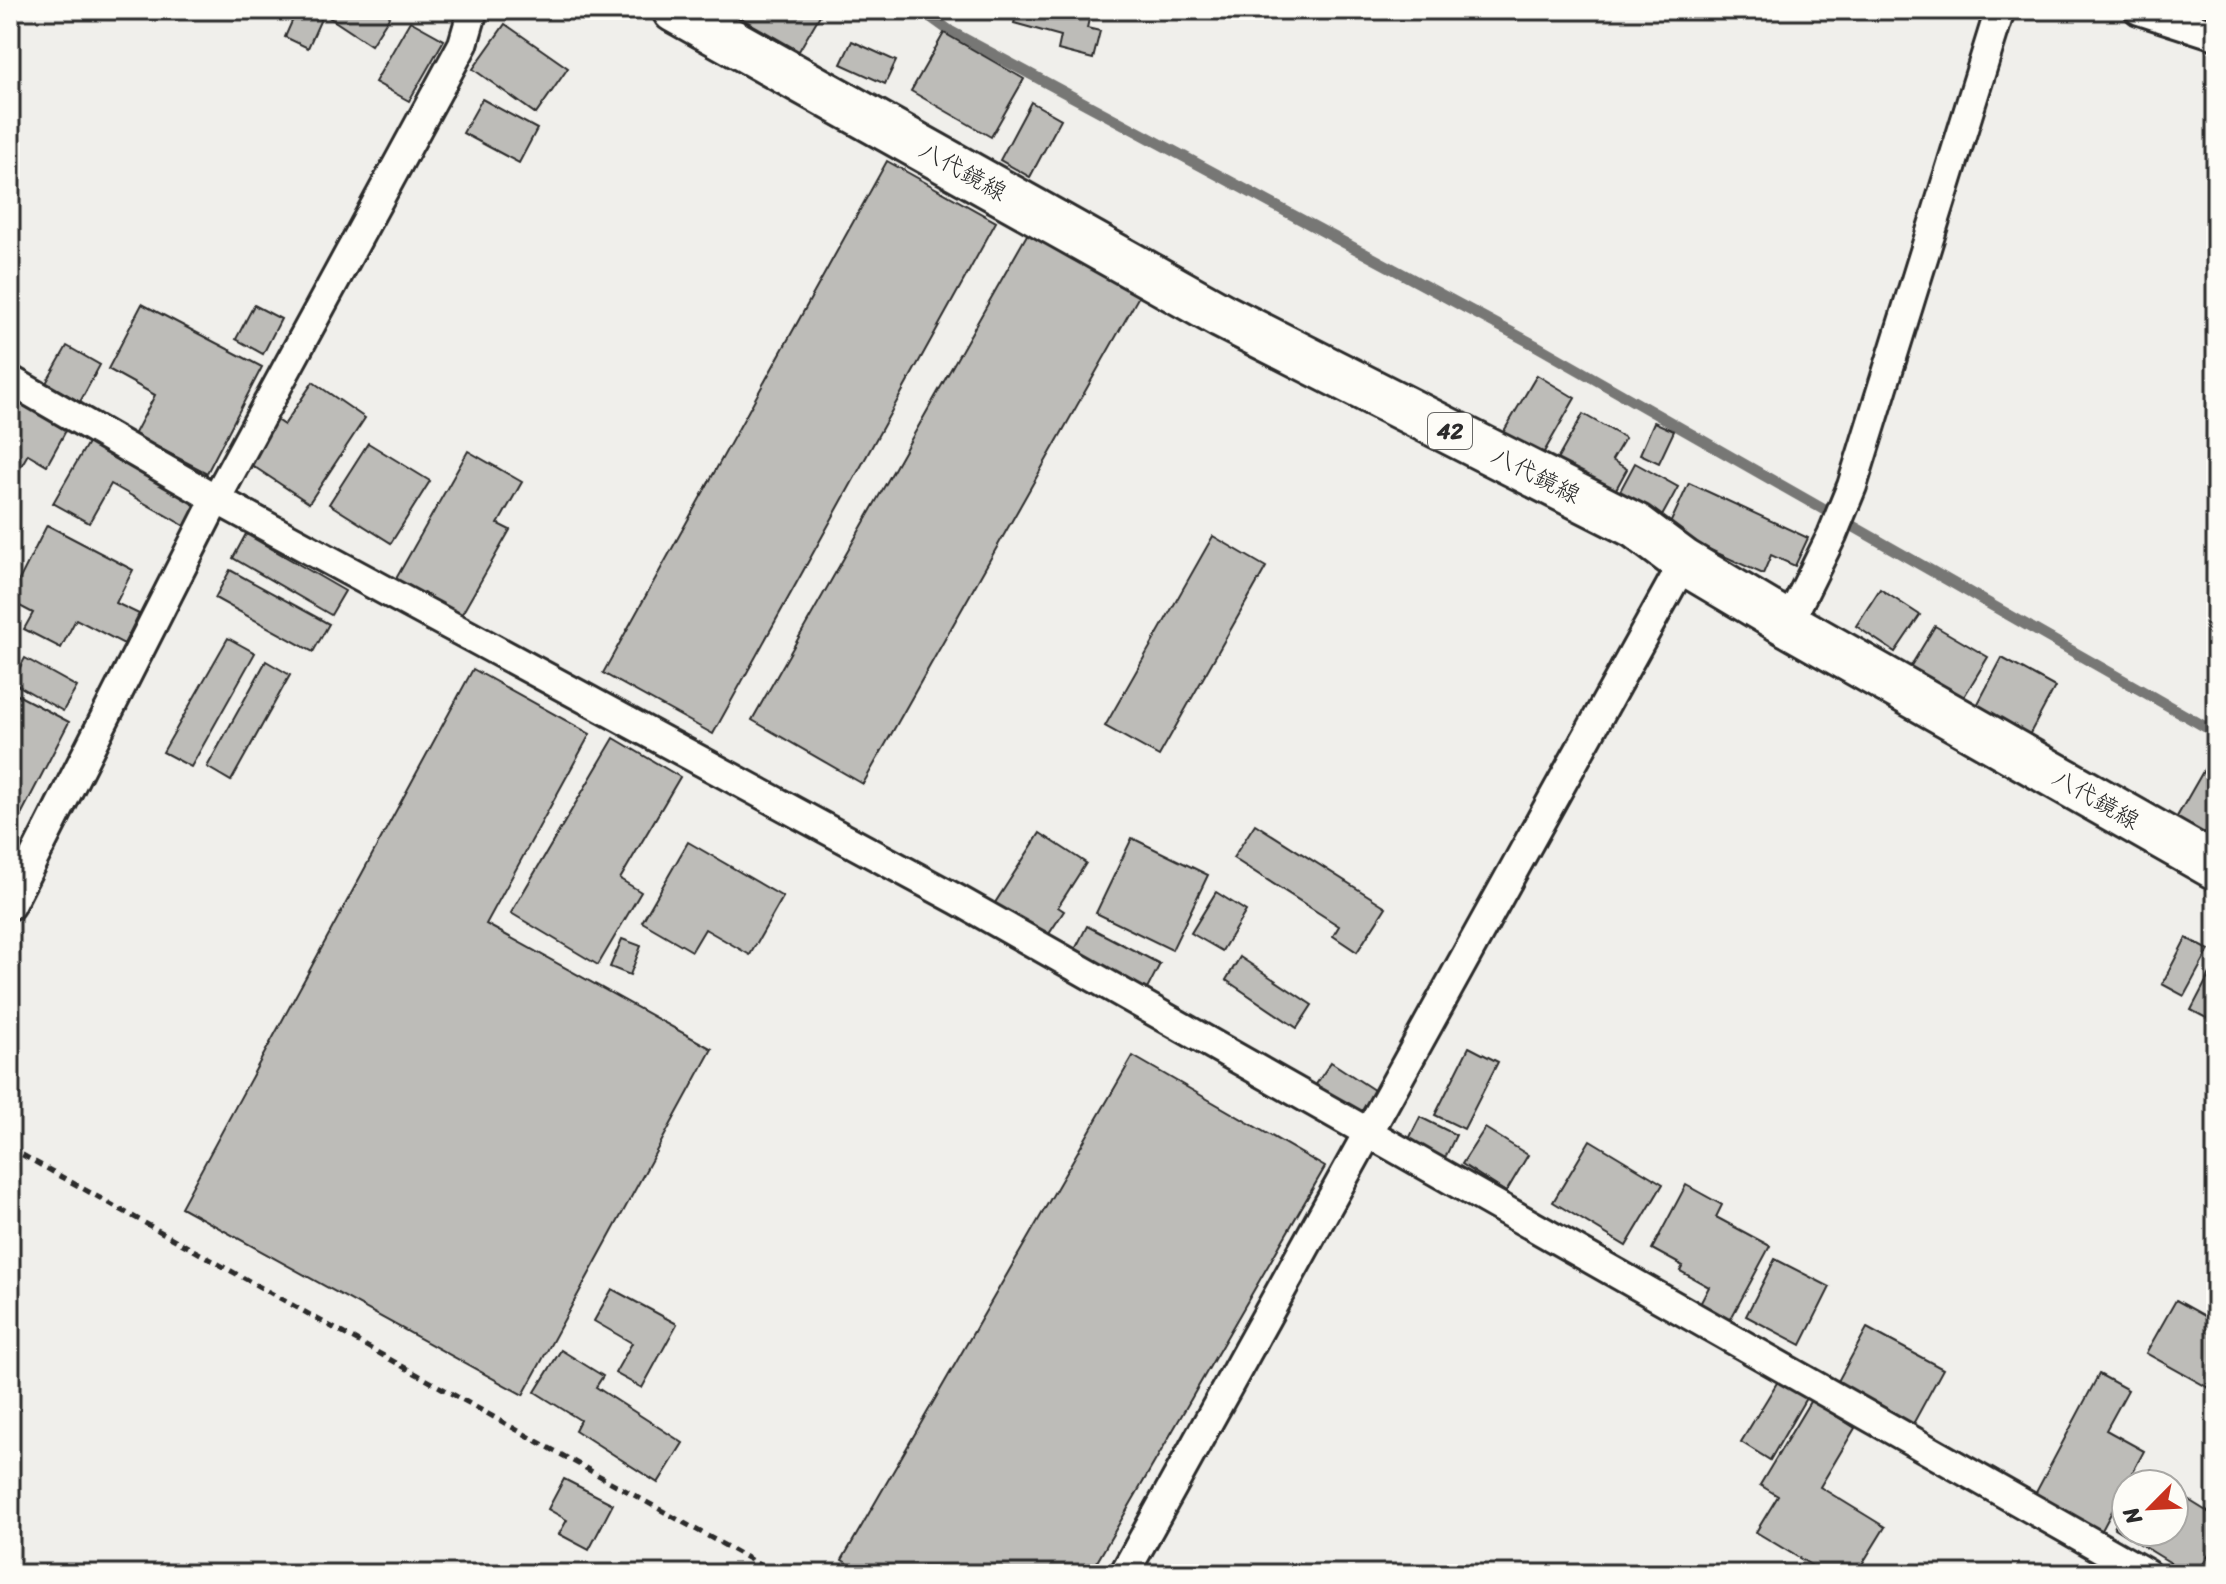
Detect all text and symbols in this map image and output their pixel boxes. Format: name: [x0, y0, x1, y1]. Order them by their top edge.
street label: 八代鏡線: [911, 129, 1015, 213]
road number: 42: [1428, 413, 1472, 449]
street label: 八代鏡線: [1484, 434, 1588, 516]
street label: 八代鏡線: [2044, 757, 2148, 841]
north arrow: [2110, 1468, 2190, 1548]
text: N: [2111, 1500, 2154, 1532]

